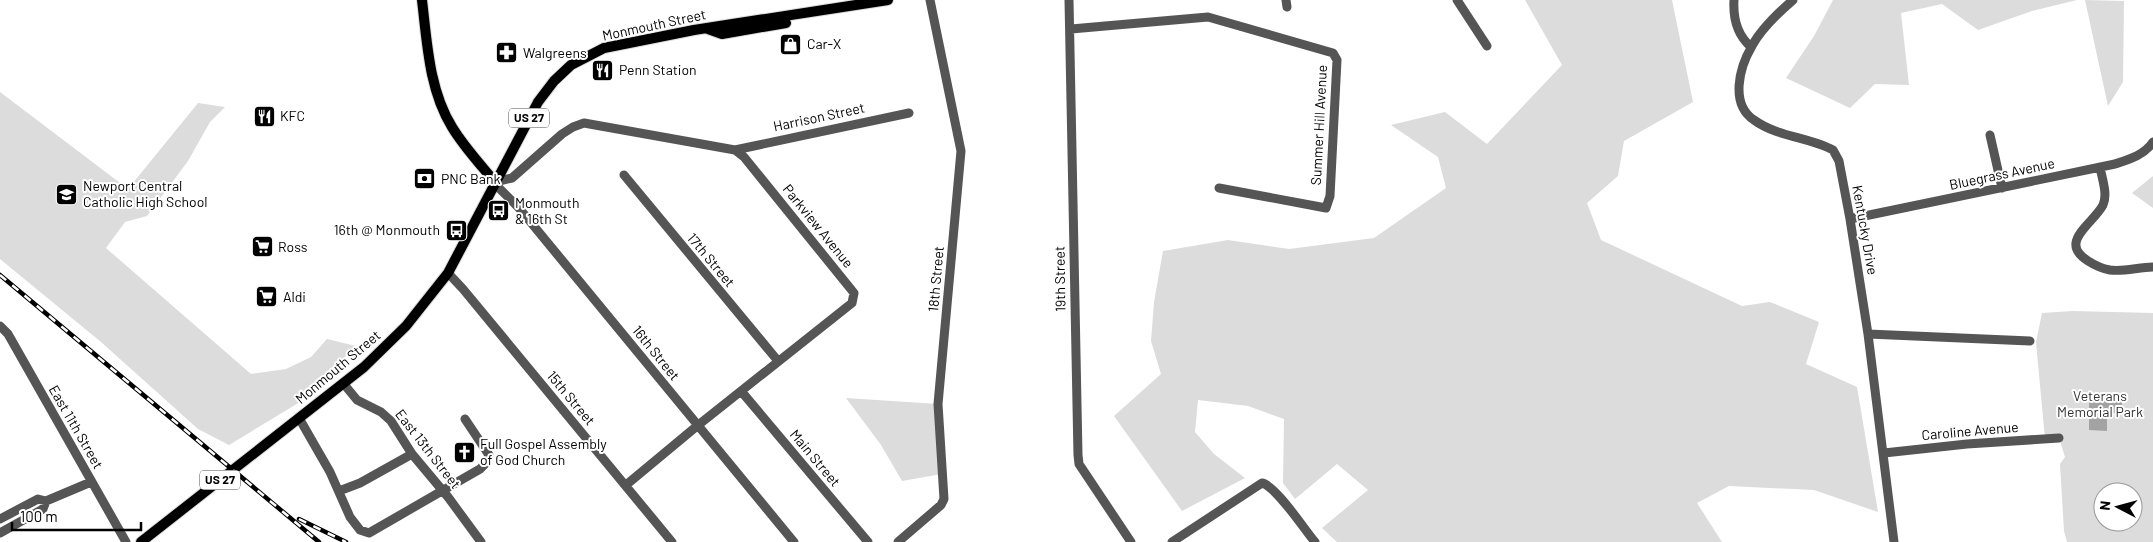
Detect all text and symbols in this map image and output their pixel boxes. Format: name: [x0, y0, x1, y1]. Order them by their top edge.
street label: Monmouth Street: [601, 5, 707, 44]
shop icon: Car-X: [779, 32, 803, 56]
place label: Car-X: [807, 35, 841, 52]
pharmacy icon: Walgreens: [495, 41, 519, 65]
place label: Walgreens: [523, 44, 587, 61]
restaurant icon: Penn Station: [591, 58, 615, 82]
place label: Penn Station: [619, 61, 697, 78]
street label: Summer Hill Avenue: [1307, 64, 1330, 186]
street label: Harrison Street: [772, 99, 866, 134]
restaurant icon: KFC: [252, 104, 276, 128]
place label: KFC: [280, 107, 305, 124]
road number: US 27: [509, 109, 549, 128]
street label: Bluegrass Avenue: [1948, 154, 2056, 193]
bank icon: PNC Bank: [413, 167, 437, 191]
place label: PNC Bank: [441, 170, 500, 187]
place label: Newport Central Catholic High School: [83, 177, 208, 210]
street label: Parkview Avenue: [780, 181, 857, 271]
school or university icon: Newport Central Catholic High School: [55, 182, 79, 206]
street label: Kentucky Drive: [1849, 184, 1882, 276]
place label: Monmouth & 16th St: [515, 194, 579, 227]
bus stop icon: Monmouth & 16th St: [487, 199, 511, 223]
bus stop icon: 16th @ Monmouth: [444, 218, 468, 242]
place label: 16th @ Monmouth: [334, 221, 440, 238]
street label: 17th Street: [684, 229, 739, 290]
supermarket icon: Ross: [250, 235, 274, 259]
place label: Ross: [278, 238, 308, 255]
street label: 18th Street: [924, 245, 947, 313]
street label: 19th Street: [1050, 246, 1069, 312]
supermarket icon: Aldi: [255, 285, 279, 309]
place label: Aldi: [283, 288, 306, 305]
street label: 16th Street: [629, 322, 684, 384]
street label: Monmouth Street: [292, 326, 384, 407]
street label: 15th Street: [544, 367, 599, 428]
street label: East 11th Street: [46, 382, 107, 472]
park label: Veterans Memorial Park: [2057, 387, 2143, 420]
street label: East 13th Street: [392, 406, 465, 492]
street label: Caroline Avenue: [1921, 418, 2019, 443]
street label: Main Street: [787, 426, 844, 490]
place label: Full Gospel Assembly of God Church: [480, 435, 607, 468]
church icon: Full Gospel Assembly of God Church: [452, 440, 476, 464]
road number: US 27: [200, 470, 240, 490]
north arrow: [2093, 482, 2143, 532]
scale bar: [12, 500, 141, 532]
text: N: [2096, 500, 2114, 511]
text: 100 m: [20, 507, 58, 525]

